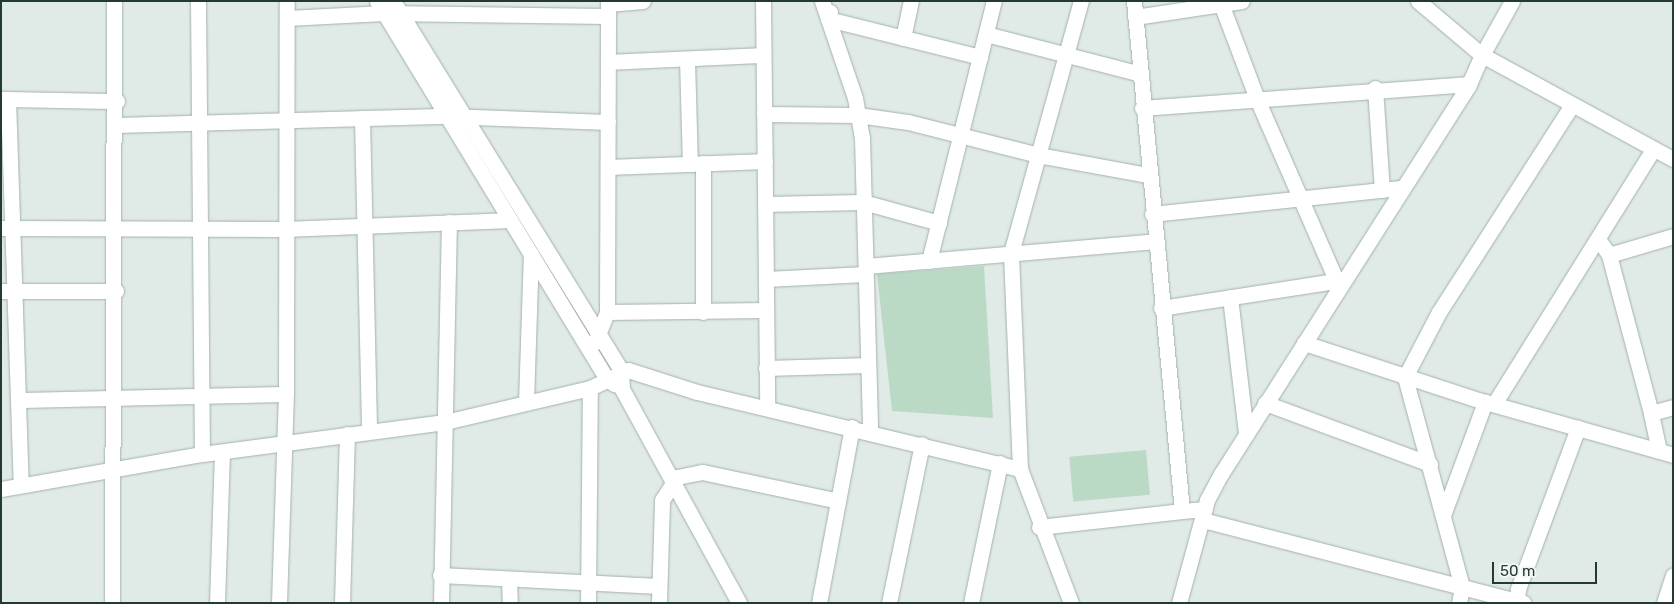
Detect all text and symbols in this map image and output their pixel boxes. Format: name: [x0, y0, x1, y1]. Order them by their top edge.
scale bar: [1494, 552, 1599, 584]
text: 50 m: [1500, 562, 1535, 580]

